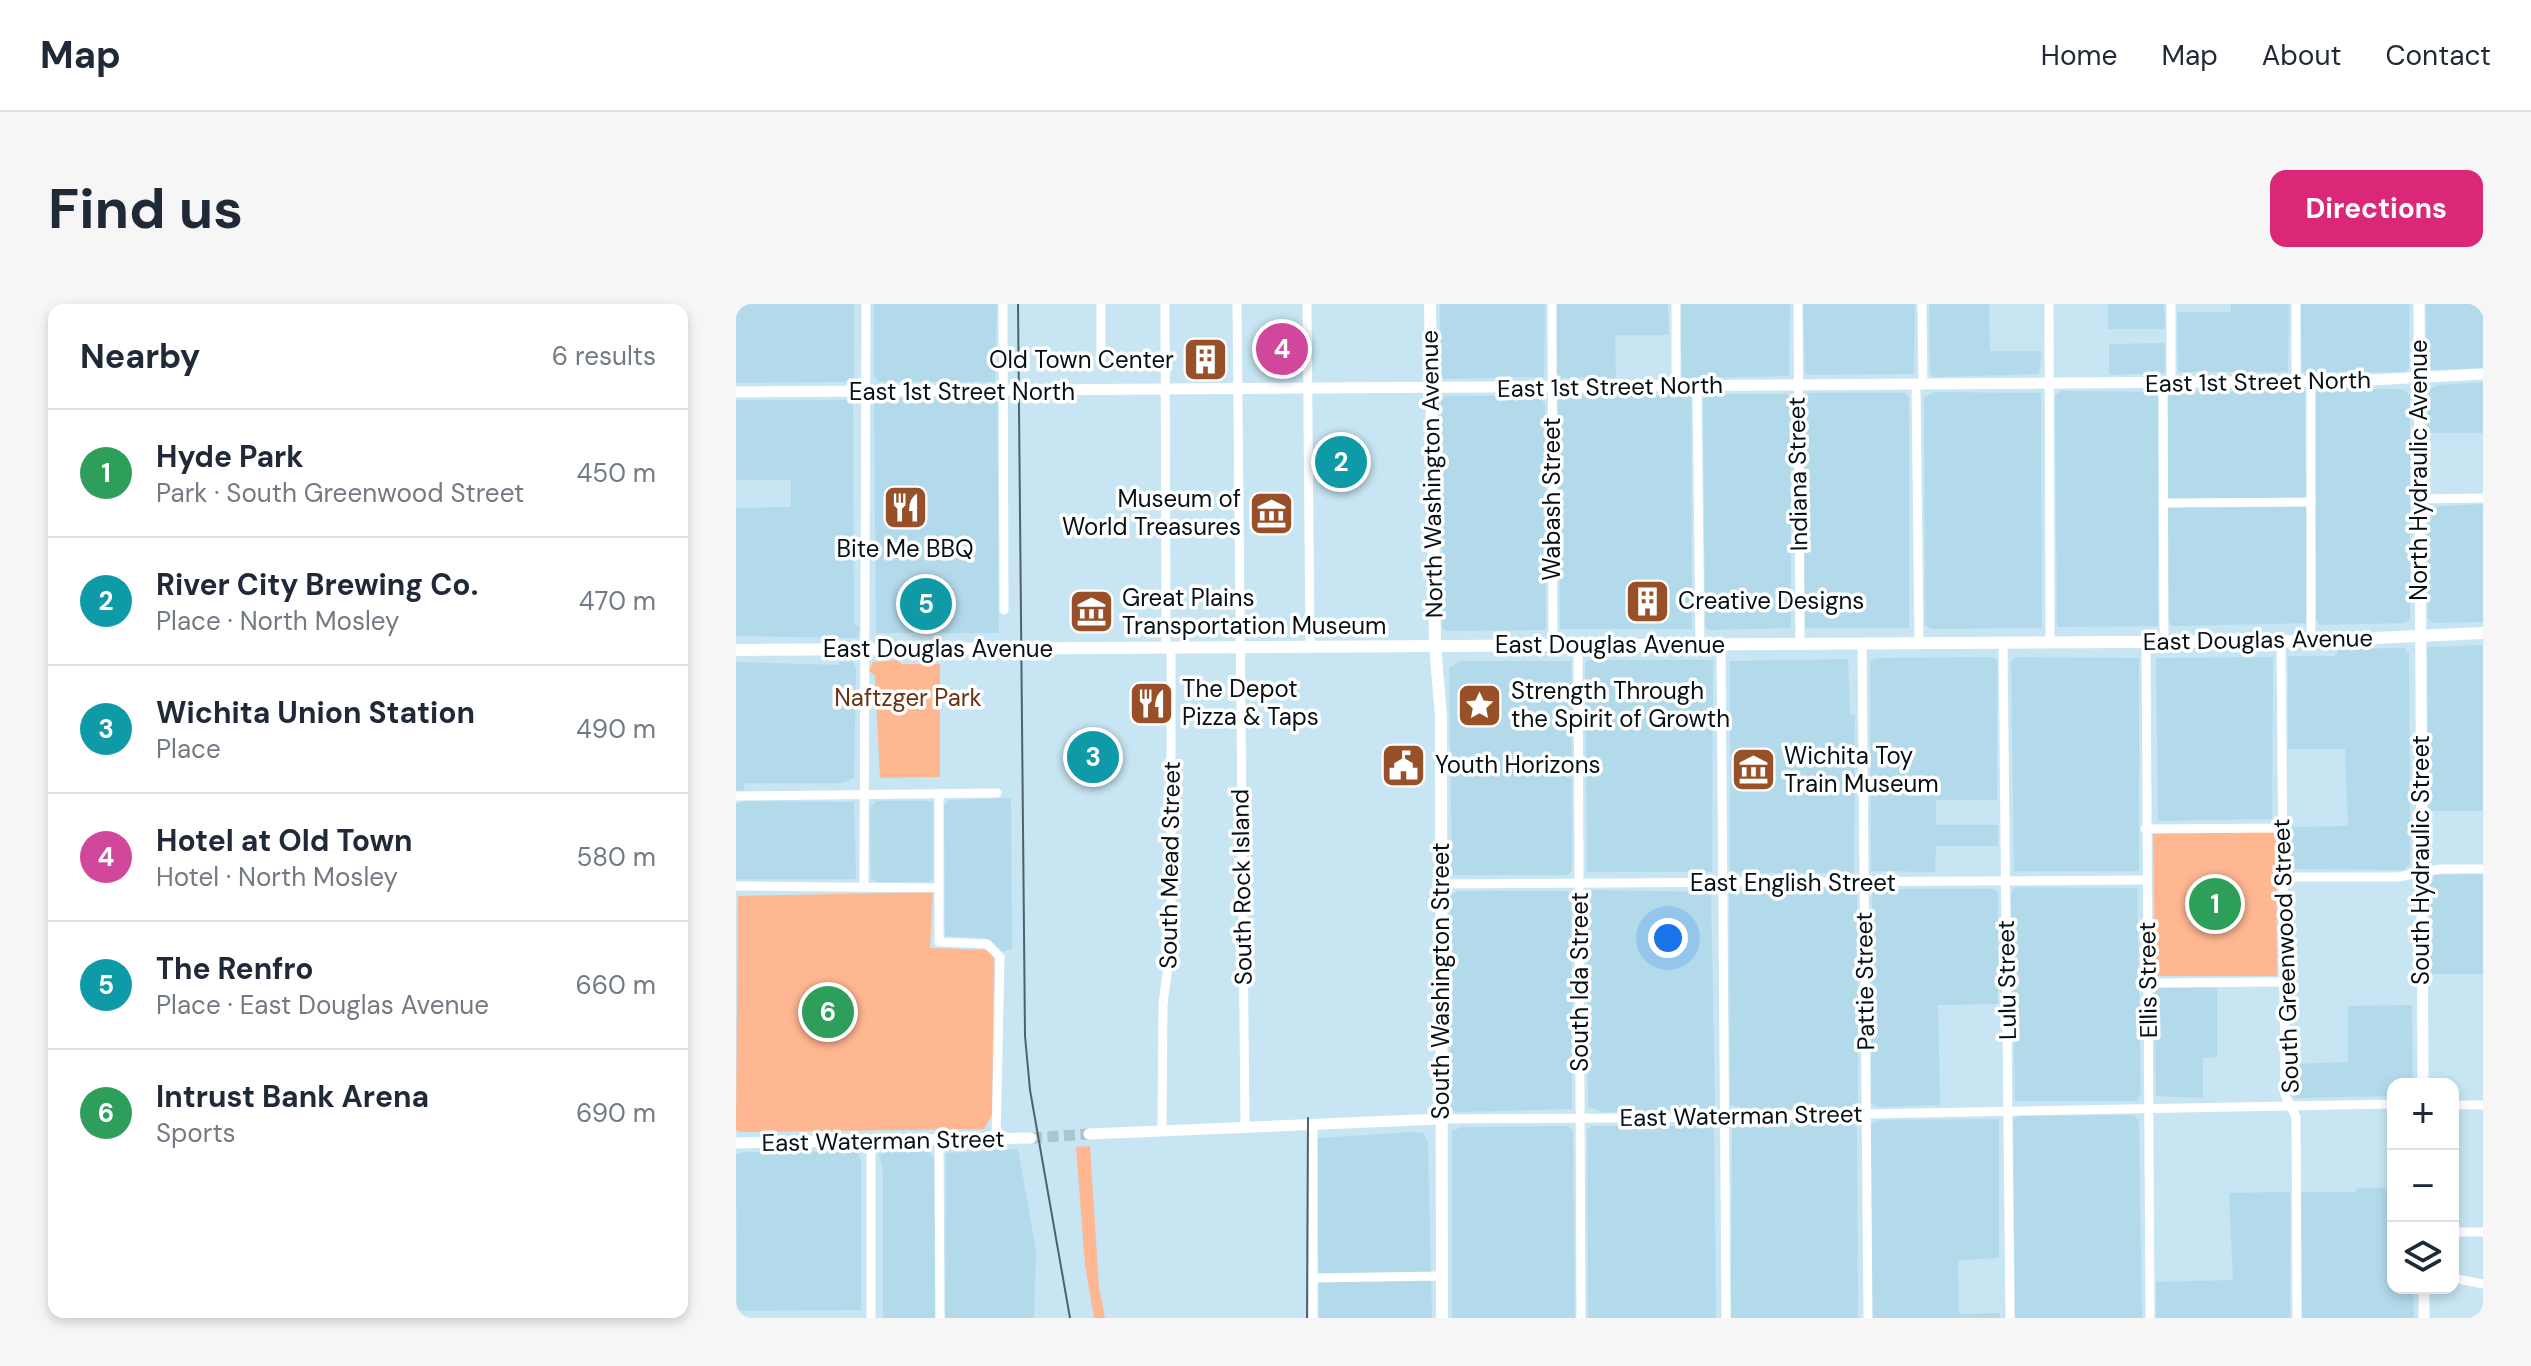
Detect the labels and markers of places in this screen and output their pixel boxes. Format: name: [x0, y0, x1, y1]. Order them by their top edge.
pin: 4: [1256, 319, 1308, 379]
building icon: Old Town Center: [1181, 336, 1229, 384]
place label: Old Town Center: [989, 344, 1174, 375]
pin: 2: [1315, 432, 1367, 492]
restaurant icon: Bite Me BBQ: [881, 483, 929, 531]
place label: Museum of World Treasures: [1062, 483, 1241, 542]
museum icon: Museum of World Treasures: [1248, 489, 1296, 537]
place label: Bite Me BBQ: [836, 533, 974, 564]
pin: 5: [900, 574, 952, 634]
building icon: Creative Designs: [1623, 577, 1671, 625]
place label: Great Plains Transportation Museum: [1122, 582, 1386, 641]
place label: Creative Designs: [1678, 585, 1864, 616]
museum icon: Great Plains Transportation Museum: [1067, 588, 1115, 636]
place label: The Depot Pizza & Taps: [1182, 673, 1319, 732]
place label: Strength Through the Spirit of Growth: [1511, 675, 1730, 734]
restaurant icon: The Depot Pizza & Taps: [1127, 679, 1175, 727]
place icon: Strength Through the Spirit of Growth: [1456, 681, 1504, 729]
pin: 3: [1067, 727, 1119, 787]
place label: Wichita Toy Train Museum: [1784, 740, 1939, 799]
public building icon: Youth Horizons: [1380, 741, 1428, 789]
museum icon: Wichita Toy Train Museum: [1729, 746, 1777, 794]
place label: Youth Horizons: [1435, 749, 1601, 780]
pin: 1: [2189, 874, 2241, 934]
pin: 6: [802, 982, 854, 1042]

